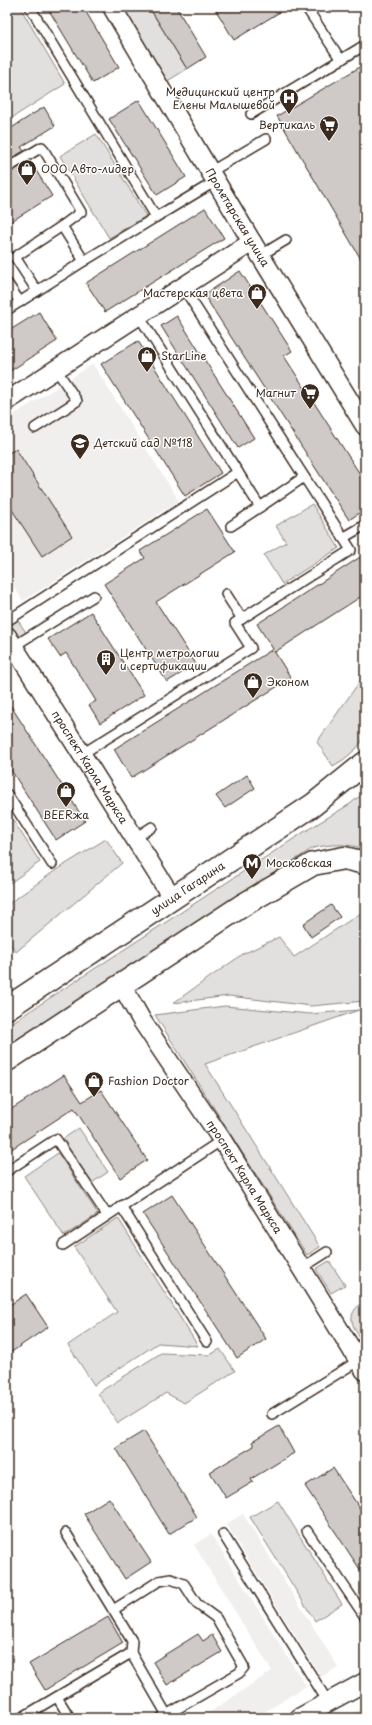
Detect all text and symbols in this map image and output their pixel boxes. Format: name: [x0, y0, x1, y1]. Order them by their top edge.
place label: Медицинский центр Елены Малышевой: [166, 83, 275, 113]
hospital icon: Медицинский центр Елены Малышевой: [278, 87, 300, 115]
supermarket icon: Вертикаль: [318, 114, 340, 142]
place label: Вертикаль: [259, 116, 315, 133]
shop icon: ООО Авто-лидер: [16, 158, 38, 186]
place label: ООО Авто-лидер: [41, 160, 134, 177]
street label: Пролетарская улица: [202, 165, 274, 270]
shop icon: Мастерская цвета: [246, 282, 268, 310]
place label: Мастерская цвета: [143, 284, 243, 301]
shop icon: StarLine: [136, 345, 158, 373]
place label: StarLine: [161, 347, 207, 364]
supermarket icon: Магнит: [299, 382, 321, 410]
place label: Магнит: [256, 384, 297, 401]
school or university icon: Детский сад №118: [69, 432, 91, 460]
place label: Детский сад №118: [93, 434, 193, 451]
place label: Центр метрологии и сертификации: [120, 644, 219, 674]
building icon: Центр метрологии и сертификации: [95, 648, 117, 676]
shop icon: Эконом: [242, 671, 264, 699]
place label: Эконом: [267, 673, 309, 690]
street label: проспект Карла Маркса: [48, 707, 132, 827]
shop icon: BEERжа: [55, 780, 77, 808]
place label: BEERжа: [43, 806, 89, 823]
metro station icon: Московская: [241, 852, 263, 880]
place label: Московская: [266, 854, 332, 871]
street label: улица Гагарина: [147, 857, 228, 918]
shop icon: Fashion Doctor: [83, 1070, 105, 1098]
place label: Fashion Doctor: [108, 1072, 190, 1089]
street label: проспект Карла Маркса: [203, 1116, 287, 1237]

